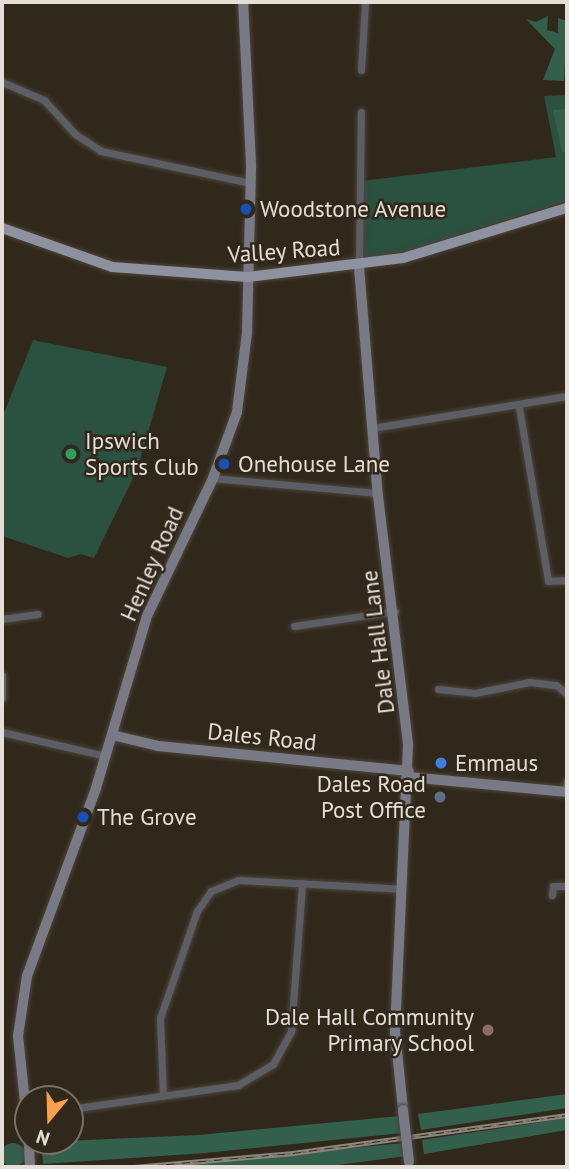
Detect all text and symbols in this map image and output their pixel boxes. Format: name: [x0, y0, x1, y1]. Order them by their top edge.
place label: Woodstone Avenue: [260, 195, 447, 223]
marker: Woodstone Avenue: [238, 201, 254, 217]
street label: Valley Road: [226, 233, 342, 269]
place label: Ipswich Sports Club: [85, 427, 199, 481]
marker: Ipswich Sports Club: [63, 446, 79, 462]
place label: Onehouse Lane: [238, 450, 390, 478]
marker: Onehouse Lane: [216, 456, 232, 472]
street label: Henley Road: [114, 502, 190, 626]
street label: Dale Hall Lane: [355, 569, 401, 715]
street label: Dales Road: [206, 718, 318, 756]
place label: Emmaus: [455, 749, 538, 777]
marker: Emmaus: [433, 755, 449, 771]
place label: Dales Road Post Office: [317, 770, 426, 824]
marker: Dales Road Post Office: [432, 789, 448, 805]
place label: The Grove: [97, 803, 197, 831]
marker: The Grove: [75, 809, 91, 825]
place label: Dale Hall Community Primary School: [265, 1003, 474, 1057]
marker: Dale Hall Community Primary School: [480, 1022, 496, 1038]
north arrow: [14, 1085, 84, 1155]
text: N: [33, 1125, 53, 1151]

